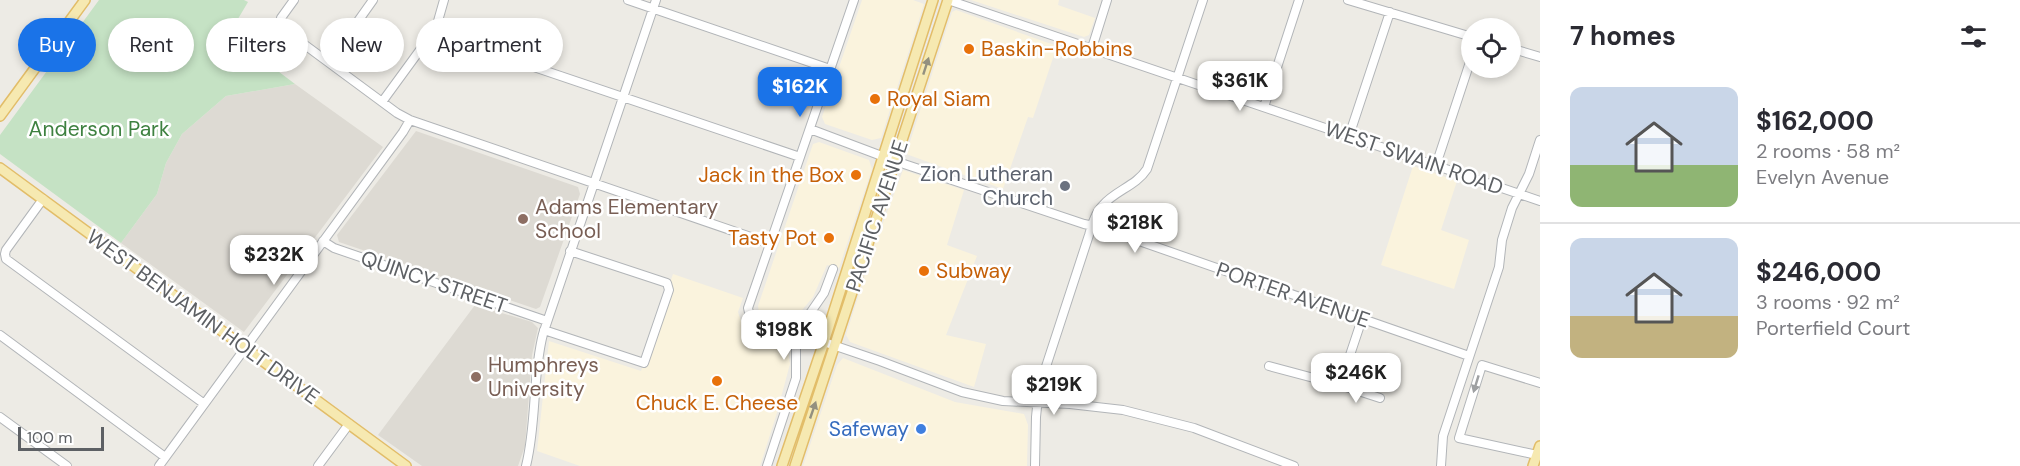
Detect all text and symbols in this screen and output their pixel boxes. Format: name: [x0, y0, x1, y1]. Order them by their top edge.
chip: Buy: [18, 18, 96, 72]
chip: Rent: [108, 18, 194, 72]
chip: Filters: [206, 18, 308, 72]
chip: New: [320, 18, 404, 72]
chip: Apartment: [416, 18, 563, 72]
map controls: [1461, 18, 1521, 78]
button: locate: [1461, 18, 1521, 78]
text: 7 homes: [1570, 19, 1676, 53]
icon: filters: [1957, 20, 1990, 53]
place label: Baskin-Robbins: [981, 35, 1133, 63]
marker: Baskin-Robbins: [962, 42, 976, 56]
one-way arrow: [922, 57, 932, 75]
pin: $361K: [1198, 61, 1282, 112]
pin: $162K: [758, 67, 842, 118]
text: $361K: [1211, 67, 1269, 93]
text: $162K: [772, 73, 828, 99]
place label: Royal Siam: [887, 85, 991, 113]
marker: Royal Siam: [868, 92, 882, 106]
text: $162,000: [1756, 104, 1874, 138]
icon: home: [1618, 111, 1690, 183]
street label: WEST SWAIN ROAD: [1321, 114, 1507, 202]
park label: Anderson Park: [29, 115, 170, 143]
street label: PACIFIC AVENUE: [839, 136, 915, 296]
text: 2 rooms · 58 m²: [1756, 138, 1900, 164]
place label: Zion Lutheran Church: [920, 160, 1053, 212]
place label: Jack in the Box: [698, 161, 844, 189]
text: Evelyn Avenue: [1756, 164, 1889, 190]
marker: Jack in the Box: [849, 168, 863, 182]
marker: Zion Lutheran Church: [1058, 179, 1072, 193]
place label: Adams Elementary School: [535, 193, 718, 245]
pin: $218K: [1093, 203, 1177, 254]
text: $218K: [1107, 209, 1163, 235]
marker: Adams Elementary School: [516, 212, 530, 226]
street label: WEST BENJAMIN HOLT DRIVE: [81, 223, 325, 411]
place label: Tasty Pot: [728, 224, 817, 252]
marker: Tasty Pot: [822, 231, 836, 245]
pin: $232K: [232, 235, 316, 286]
text: $232K: [244, 241, 304, 267]
street label: QUINCY STREET: [357, 244, 511, 320]
text: $246,000: [1756, 255, 1881, 289]
street label: PORTER AVENUE: [1213, 256, 1373, 334]
place label: Subway: [936, 257, 1012, 285]
icon: home: [1618, 262, 1690, 334]
marker: Subway: [917, 264, 931, 278]
text: 3 rooms · 92 m²: [1756, 289, 1900, 315]
pin: $198K: [742, 310, 826, 361]
text: Porterfield Court: [1756, 315, 1910, 341]
text: $198K: [755, 316, 813, 342]
place label: Humphreys University: [488, 351, 599, 403]
pin: $246K: [1314, 353, 1398, 404]
text: $246K: [1325, 359, 1387, 385]
pin: $219K: [1012, 365, 1096, 416]
marker: Humphreys University: [469, 370, 483, 384]
text: $219K: [1026, 371, 1082, 397]
marker: Chuck E. Cheese: [710, 374, 724, 388]
one-way arrow: [1471, 375, 1480, 393]
place label: Chuck E. Cheese: [636, 389, 798, 417]
one-way arrow: [808, 401, 818, 419]
place label: Safeway: [829, 415, 909, 443]
marker: Safeway: [914, 422, 928, 436]
scale bar: [18, 424, 104, 452]
text: 100 m: [27, 427, 72, 448]

